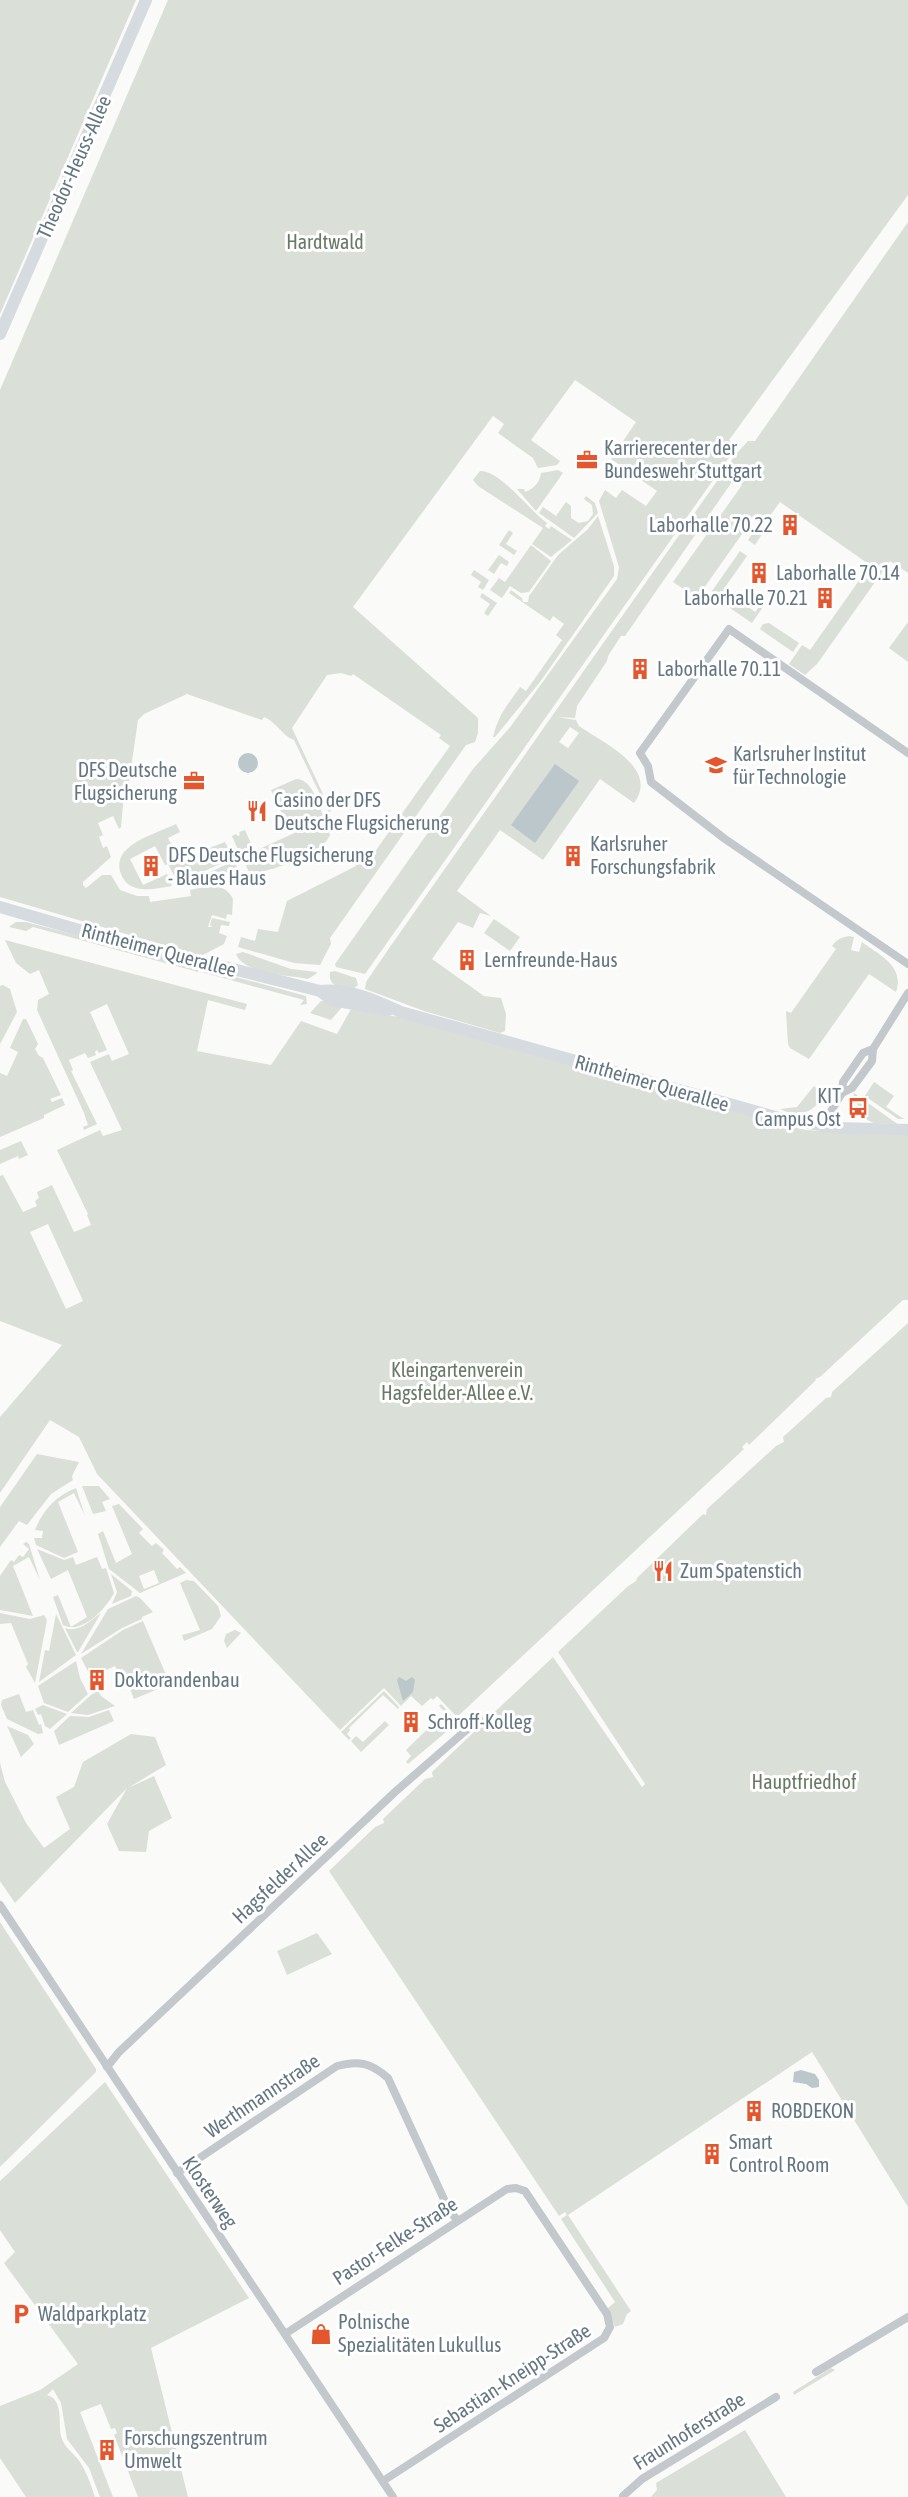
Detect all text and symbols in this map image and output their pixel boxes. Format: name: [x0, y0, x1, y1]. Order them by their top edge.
street label: Theodor-Heuss-Allee: [32, 92, 115, 242]
park label: Hardtwald: [286, 230, 364, 253]
place label: Karrierecenter der Bundeswehr Stuttgart: [604, 436, 762, 482]
office icon: Karrierecenter der Bundeswehr Stuttgart: [575, 448, 599, 472]
place label: Laborhalle 70.22: [649, 513, 773, 536]
building icon: Laborhalle 70.22: [778, 513, 802, 537]
building icon: Laborhalle 70.14: [747, 561, 771, 585]
place label: Laborhalle 70.14: [776, 561, 900, 584]
place label: Laborhalle 70.21: [684, 586, 808, 609]
building icon: Laborhalle 70.21: [813, 586, 837, 610]
building icon: Laborhalle 70.11: [628, 657, 652, 681]
place label: Laborhalle 70.11: [657, 657, 781, 680]
place label: Karlsruher Institut für Technologie: [733, 742, 867, 788]
school or university icon: Karlsruher Institut für Technologie: [704, 753, 728, 777]
place label: DFS Deutsche Flugsicherung: [74, 758, 177, 804]
office icon: DFS Deutsche Flugsicherung: [182, 769, 206, 793]
place label: Casino der DFS Deutsche Flugsicherung: [274, 788, 449, 834]
restaurant icon: Casino der DFS Deutsche Flugsicherung: [245, 799, 269, 823]
place label: Karlsruher Forschungsfabrik: [590, 832, 716, 878]
place label: DFS Deutsche Flugsicherung - Blaues Haus: [168, 843, 374, 889]
building icon: Karlsruher Forschungsfabrik: [561, 844, 585, 868]
building icon: DFS Deutsche Flugsicherung - Blaues Haus: [139, 854, 163, 878]
street label: Rintheimer Querallee: [79, 918, 239, 981]
building icon: Lernfreunde-Haus: [455, 948, 479, 972]
place label: Lernfreunde-Haus: [484, 948, 617, 971]
street label: Rintheimer Querallee: [572, 1050, 732, 1116]
place label: KIT Campus Ost: [755, 1084, 841, 1130]
bus stop icon: KIT Campus Ost: [846, 1096, 870, 1120]
park label: Kleingartenverein Hagsfelder-Allee e.V.: [381, 1358, 533, 1404]
restaurant icon: Zum Spatenstich: [651, 1559, 675, 1583]
place label: Zum Spatenstich: [680, 1559, 802, 1582]
building icon: Doktorandenbau: [85, 1668, 109, 1692]
place label: Doktorandenbau: [114, 1668, 240, 1691]
building icon: Schroff-Kolleg: [399, 1710, 423, 1734]
place label: Schroff-Kolleg: [428, 1710, 532, 1733]
park label: Hauptfriedhof: [752, 1770, 857, 1793]
street label: Hagsfelder Allee: [227, 1828, 332, 1928]
street label: Werthmannstraße: [200, 2049, 323, 2142]
building icon: ROBDEKON: [742, 2099, 766, 2123]
place label: ROBDEKON: [771, 2099, 854, 2122]
place label: Smart Control Room: [729, 2130, 829, 2176]
building icon: Smart Control Room: [700, 2142, 724, 2166]
street label: Klosterweg: [178, 2152, 243, 2232]
street label: Pastor-Felke-Straße: [328, 2192, 461, 2289]
parking icon: Waldparkplatz: [9, 2302, 33, 2326]
place label: Waldparkplatz: [38, 2302, 146, 2325]
place label: Polnische Spezialitäten Lukullus: [338, 2310, 501, 2356]
street label: Sebastian-Kneipp-Straße: [429, 2318, 594, 2437]
shop icon: Polnische Spezialitäten Lukullus: [309, 2322, 333, 2346]
street label: Fraunhoferstraße: [629, 2387, 749, 2474]
place label: Forschungszentrum Umwelt: [124, 2426, 268, 2472]
building icon: Forschungszentrum Umwelt: [95, 2438, 119, 2462]

